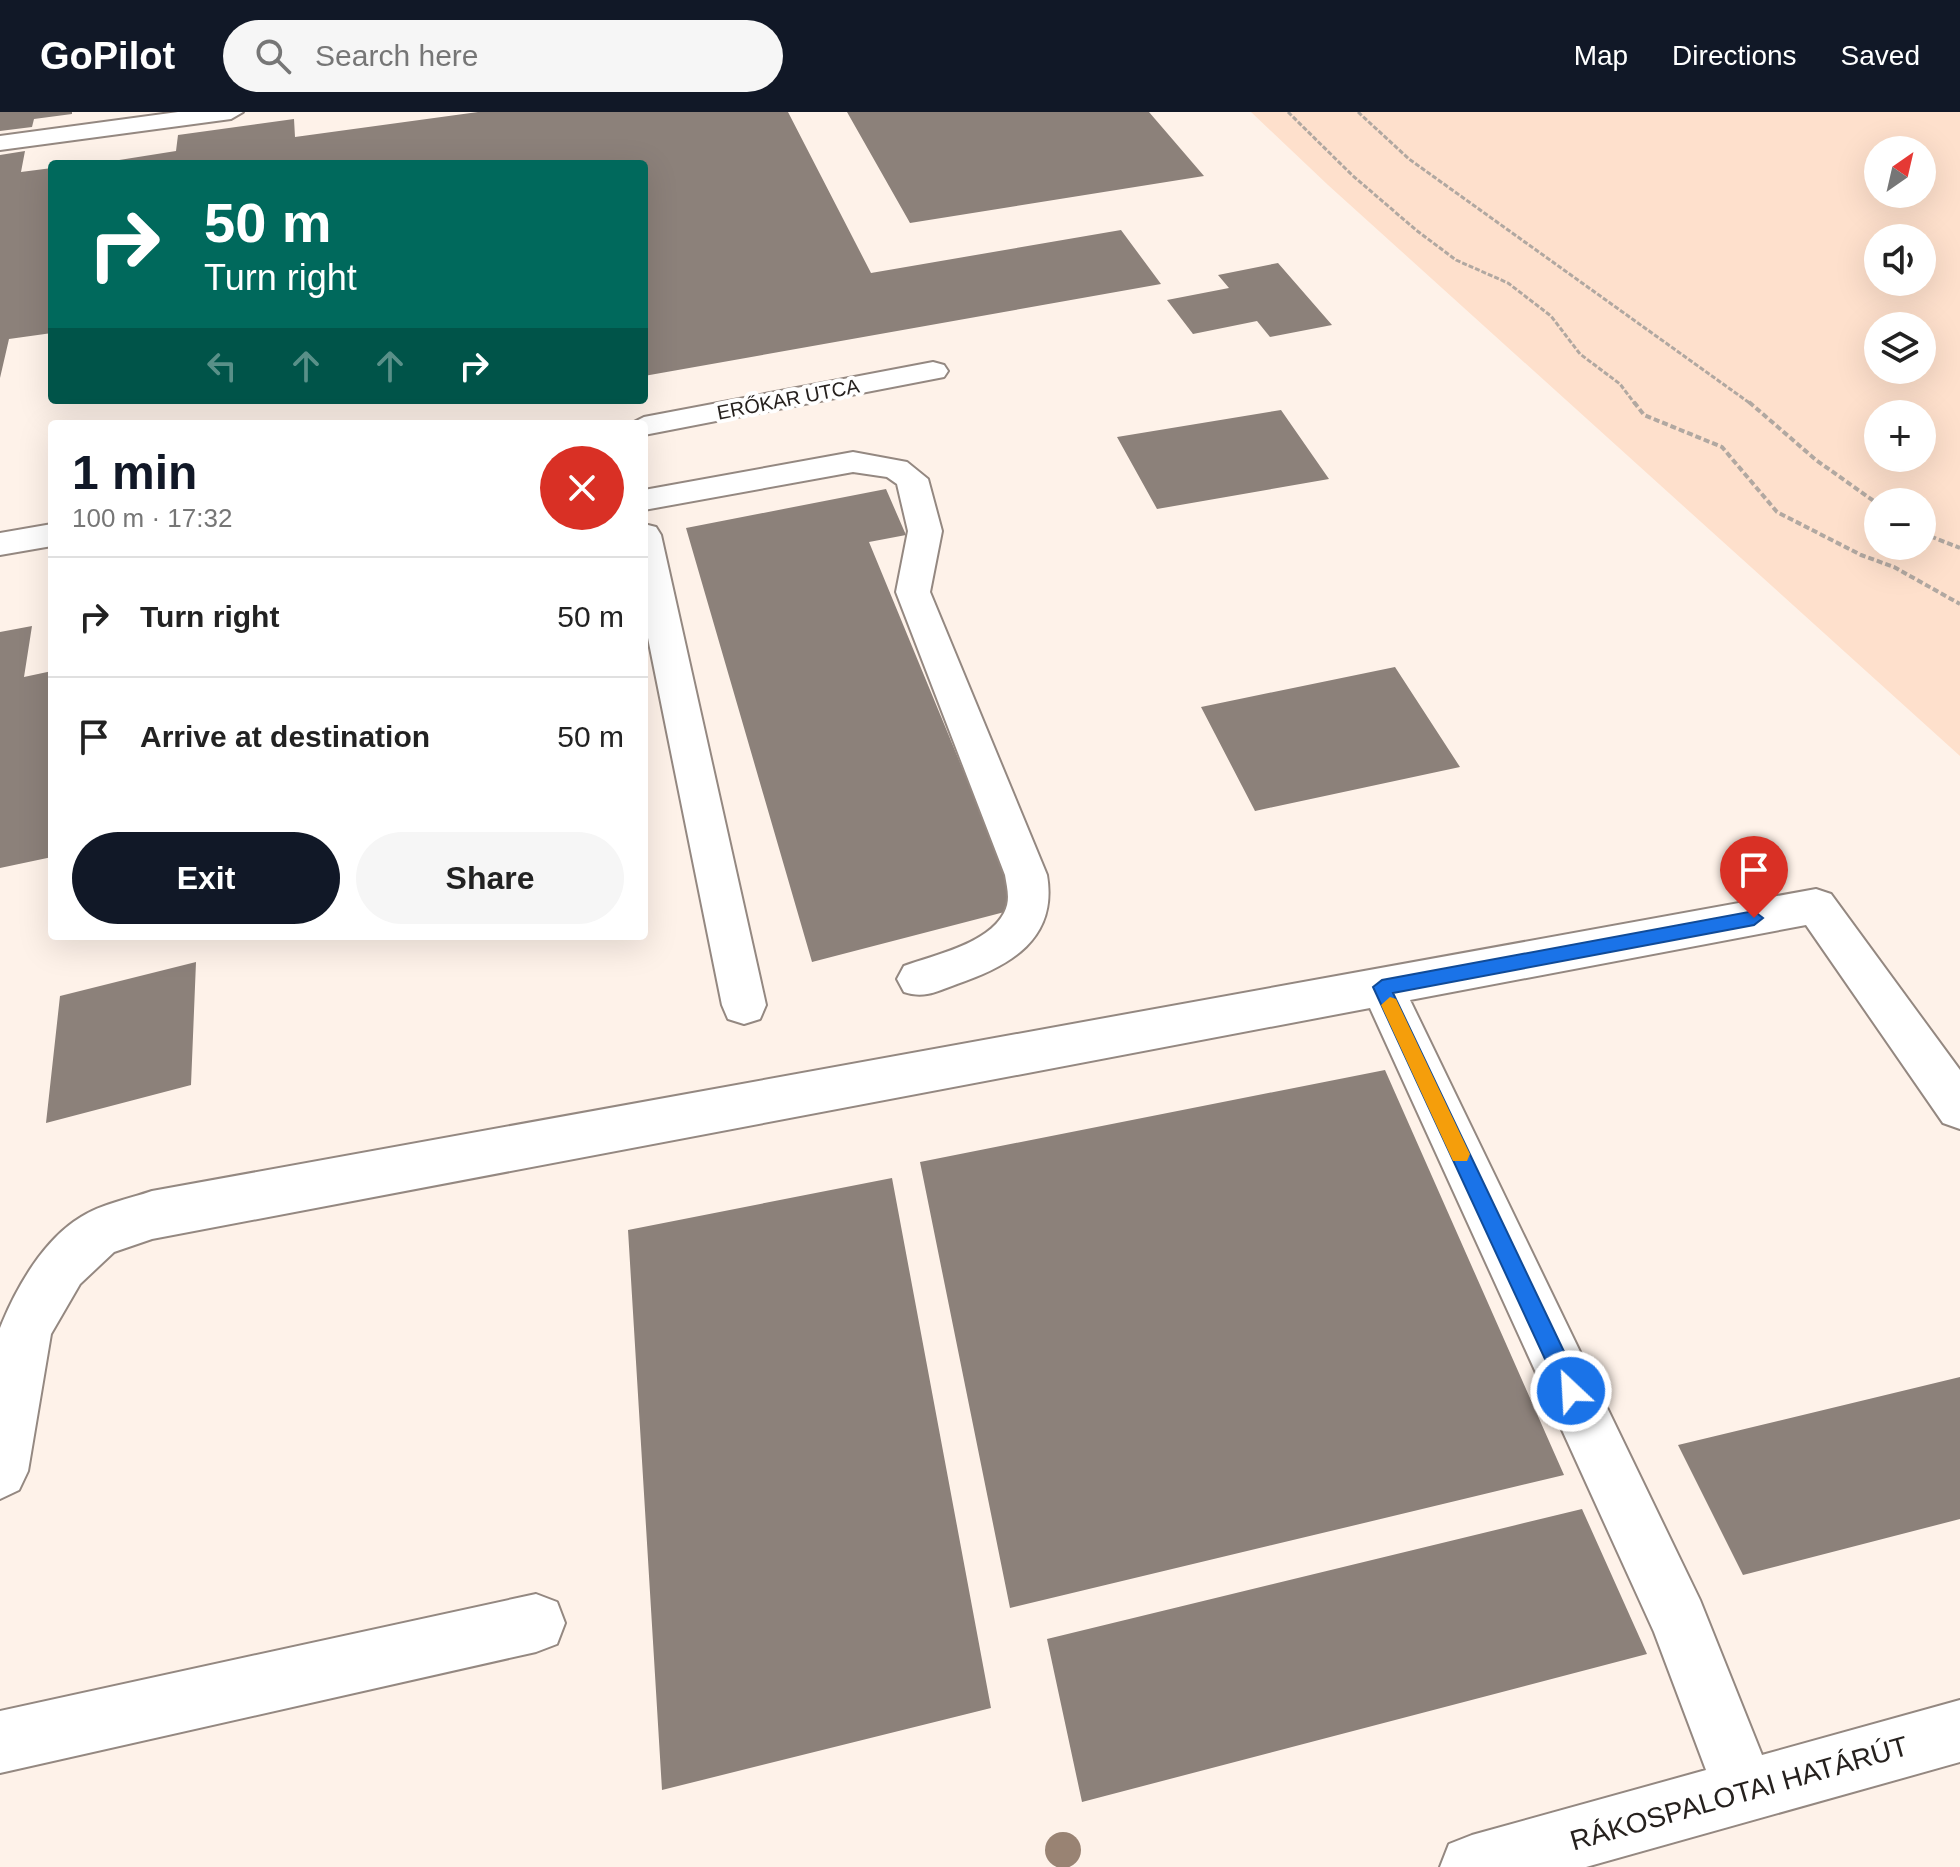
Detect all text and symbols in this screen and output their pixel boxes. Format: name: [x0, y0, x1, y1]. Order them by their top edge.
search box: [223, 20, 783, 92]
icon: search: [251, 34, 295, 78]
text: GoPilot: [40, 35, 175, 77]
text: Search here: [315, 39, 479, 72]
text: Map: [1574, 40, 1628, 71]
text: Directions: [1672, 40, 1797, 71]
text: Saved: [1841, 40, 1920, 71]
north arrow: [1864, 136, 1936, 208]
map controls: [1864, 136, 1936, 560]
text: 50 m: [204, 191, 332, 254]
icon: right: [72, 192, 176, 296]
button: sound: [1864, 224, 1936, 296]
text: Turn right: [204, 257, 357, 298]
button: layers: [1864, 312, 1936, 384]
icon: left: [200, 344, 244, 388]
icon: ahead: [284, 344, 328, 388]
icon: ahead: [368, 344, 412, 388]
icon: right: [452, 344, 496, 388]
street label: ERŐKAR UTCA: [715, 374, 862, 424]
button: +: [1864, 400, 1936, 472]
text: 1 min: [72, 446, 197, 499]
button: close: [540, 446, 624, 530]
button: −: [1864, 488, 1936, 560]
text: 100 m · 17:32: [72, 503, 232, 533]
icon: right: [72, 595, 116, 639]
text: Turn right: [140, 600, 279, 633]
text: 50 m: [557, 600, 624, 633]
icon: arrive: [72, 715, 116, 759]
text: Arrive at destination: [140, 720, 430, 753]
text: 50 m: [557, 720, 624, 753]
button: Exit: [72, 832, 340, 924]
button: Share: [356, 832, 624, 924]
pin: [1720, 836, 1788, 918]
icon: arrive: [1732, 848, 1776, 892]
position arrow: [1529, 1349, 1613, 1433]
street label: RÁKOSPALOTAI HATÁRÚT: [1567, 1730, 1912, 1857]

